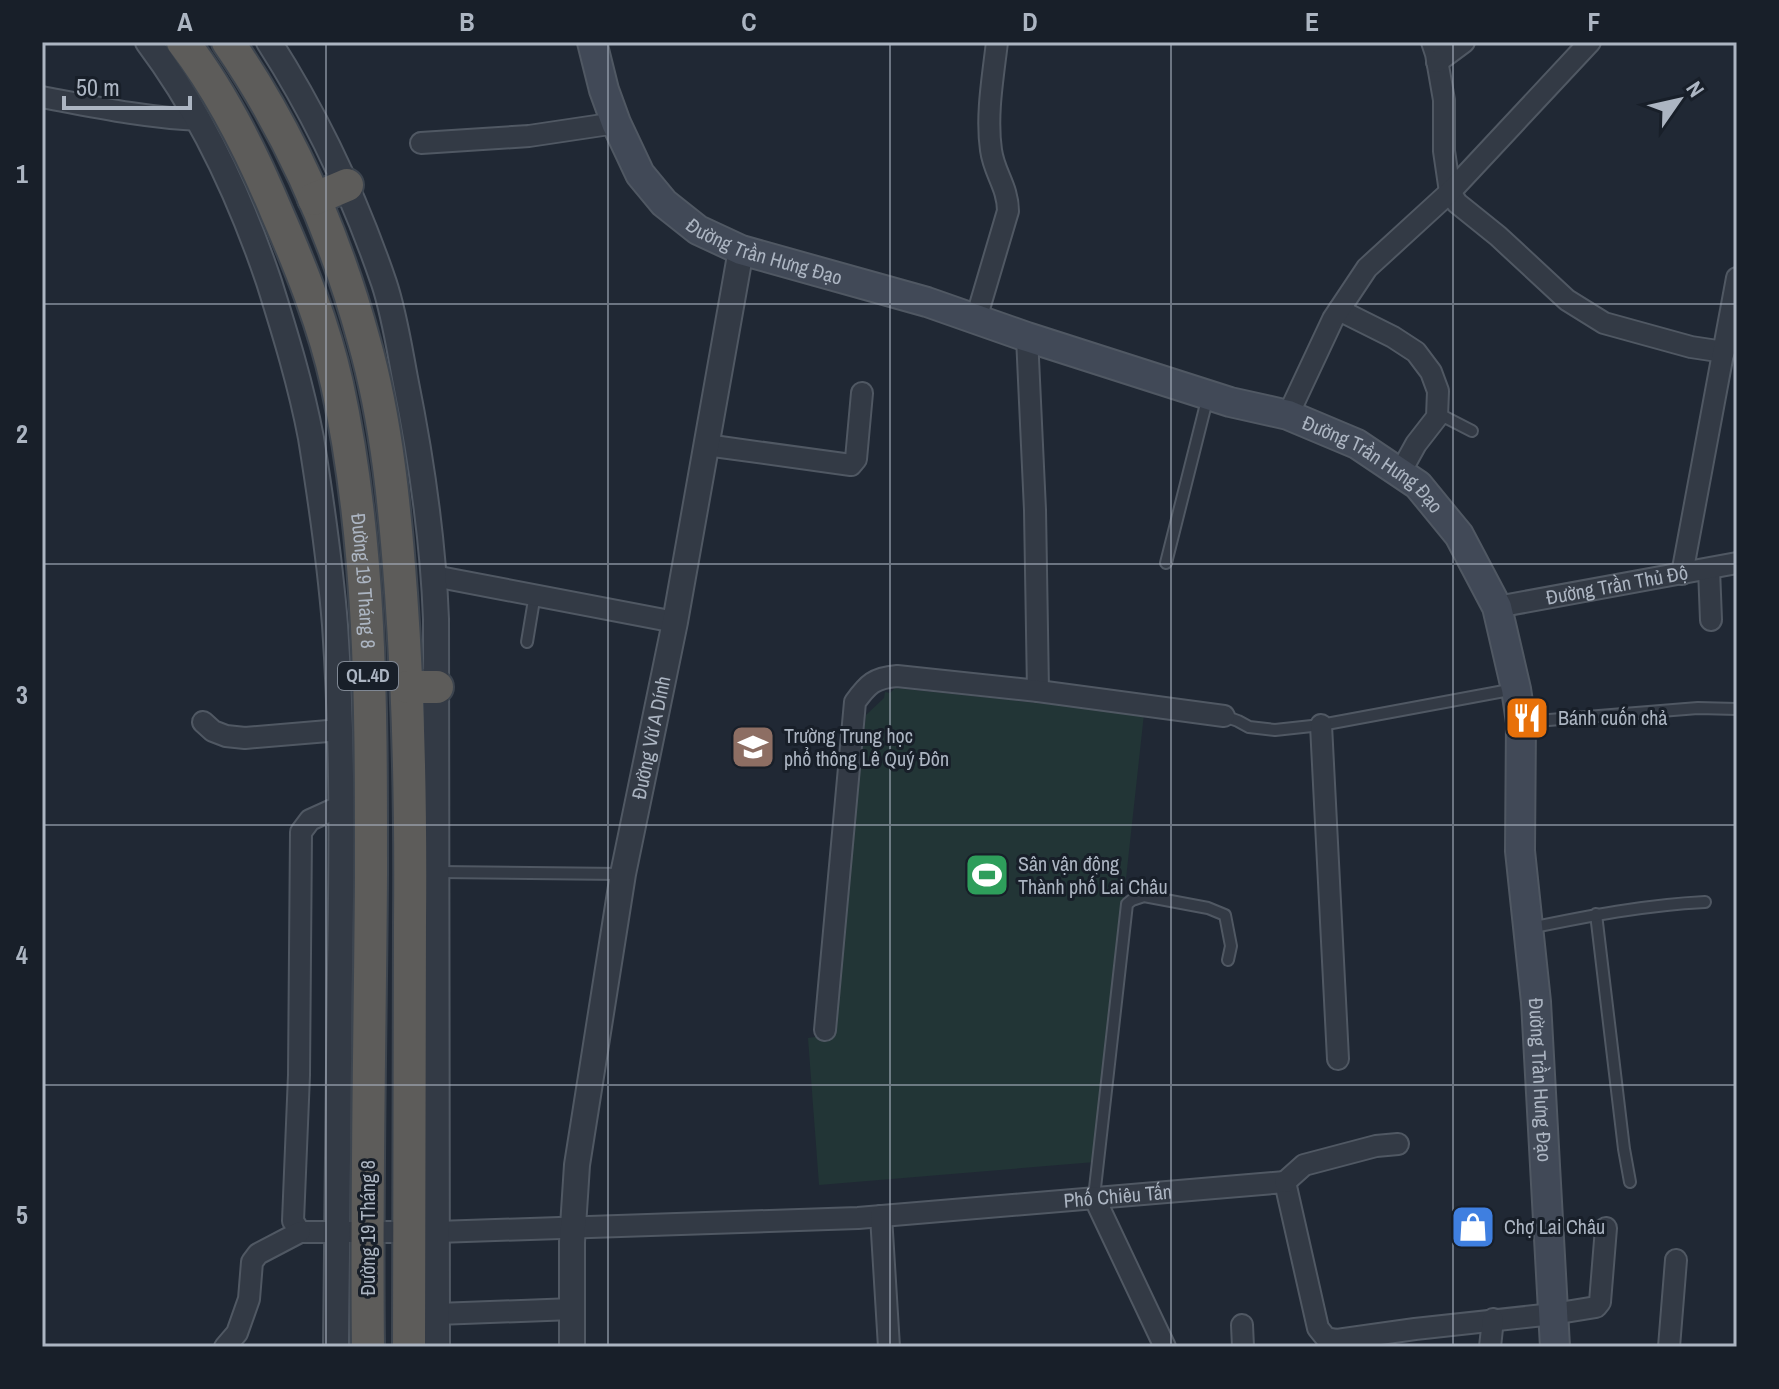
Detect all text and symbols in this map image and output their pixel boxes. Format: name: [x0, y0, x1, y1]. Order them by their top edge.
text: A: [177, 4, 193, 39]
text: B: [459, 4, 475, 39]
text: C: [741, 4, 757, 39]
text: D: [1022, 4, 1038, 39]
text: E: [1305, 4, 1319, 39]
text: F: [1587, 4, 1601, 39]
scale bar: [64, 60, 190, 110]
north arrow: [1639, 60, 1719, 140]
text: 50 m: [76, 71, 120, 103]
text: N: [1680, 75, 1712, 103]
text: 1: [16, 156, 28, 191]
street label: Đường Trần Hưng Đạo: [680, 212, 846, 291]
street label: Đường Trần Hưng Đạo: [1298, 409, 1450, 518]
text: 2: [16, 416, 28, 451]
street label: Đường 19 Tháng 8: [345, 512, 382, 649]
street label: Đường Trần Thủ Độ: [1544, 558, 1690, 611]
road number: QL.4D: [338, 662, 398, 690]
street label: Đường Vừ A Dính: [625, 673, 677, 802]
text: 3: [16, 677, 28, 712]
restaurant icon: Bánh cuốn chả: [1503, 694, 1551, 742]
place label: Bánh cuốn chả: [1558, 704, 1667, 731]
place label: Trường Trung học phổ thông Lê Quý Đôn: [784, 722, 949, 772]
school or university icon: Trường Trung học phổ thông Lê Quý Đôn: [729, 723, 777, 771]
place label: Sân vận động Thành phố Lai Châu: [1018, 850, 1168, 900]
sports icon: Sân vận động Thành phố Lai Châu: [963, 851, 1011, 899]
text: 4: [16, 937, 28, 972]
street label: Đường Trần Hưng Đạo: [1523, 997, 1559, 1163]
street label: Đường 19 Tháng 8: [354, 1160, 381, 1296]
street label: Phố Chiêu Tấn: [1062, 1178, 1173, 1214]
text: 5: [16, 1197, 28, 1232]
shop icon: Chợ Lai Châu: [1449, 1203, 1497, 1251]
place label: Chợ Lai Châu: [1504, 1213, 1605, 1240]

